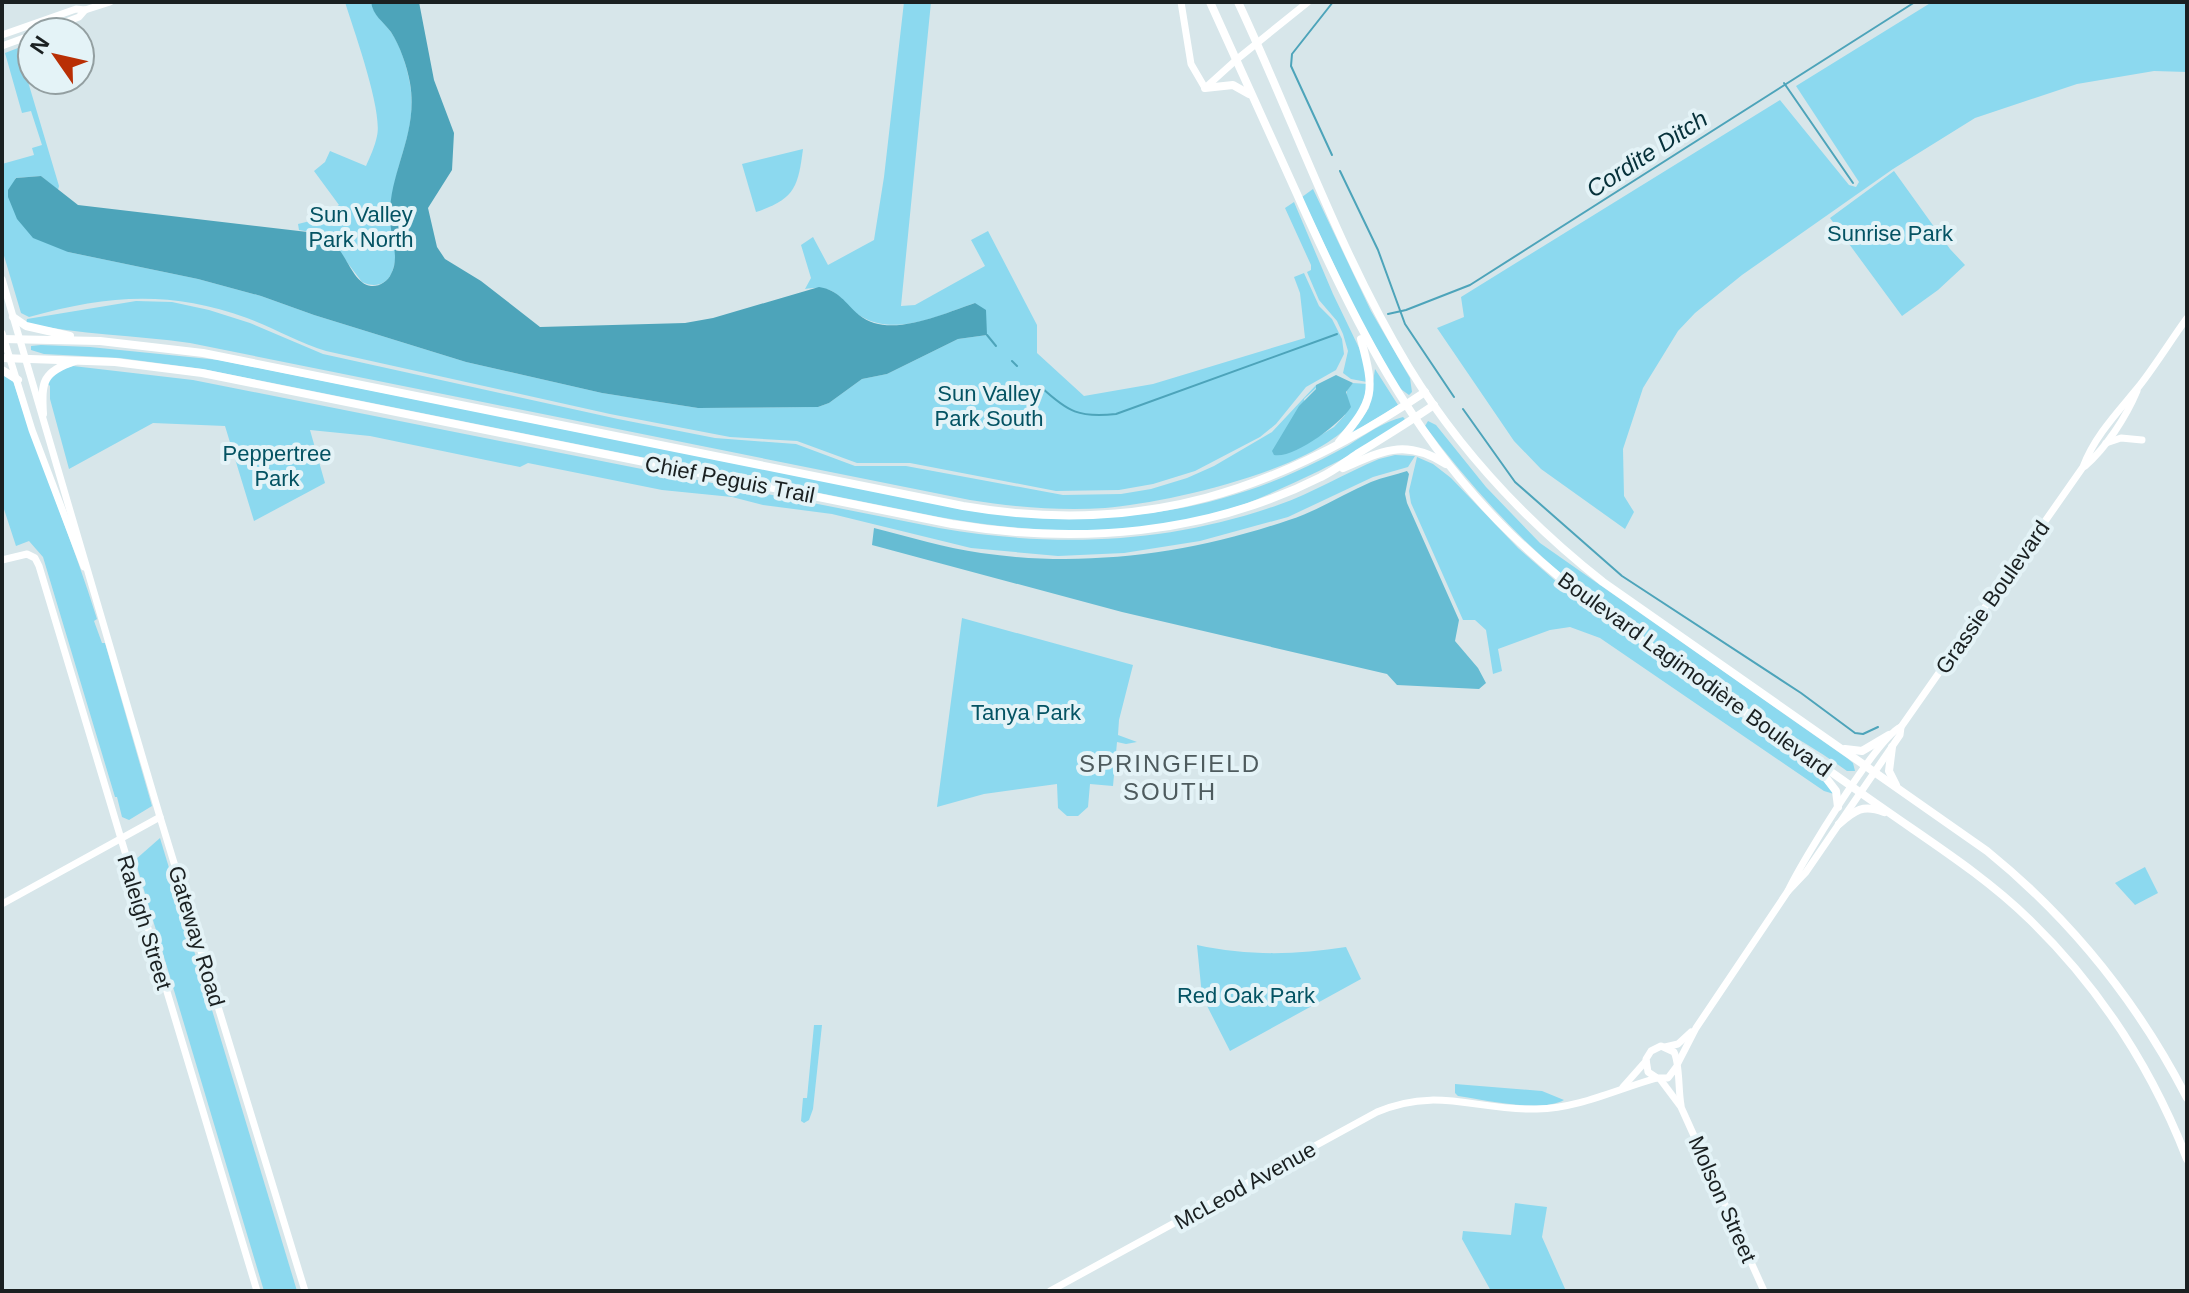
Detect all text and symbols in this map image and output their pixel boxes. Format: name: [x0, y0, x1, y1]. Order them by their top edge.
north arrow: [16, 16, 96, 96]
text: N: [25, 32, 55, 59]
water label: Cordite Ditch: [1581, 104, 1712, 203]
park label: Sun Valley Park North: [308, 202, 414, 252]
park label: Sunrise Park: [1827, 221, 1954, 246]
park label: Sun Valley Park South: [935, 381, 1043, 431]
park label: Peppertree Park: [223, 441, 331, 491]
street label: Chief Peguis Trail: [643, 451, 817, 508]
street label: Grassie Boulevard: [1930, 516, 2055, 679]
street label: Boulevard Lagimodière Boulevard: [1553, 567, 1836, 782]
park label: Tanya Park: [971, 700, 1082, 725]
district label: SPRINGFIELD SOUTH: [1079, 750, 1261, 805]
street label: Raleigh Street: [112, 852, 177, 992]
street label: Gateway Road: [163, 863, 230, 1009]
park label: Red Oak Park: [1177, 983, 1316, 1008]
street label: Molson Street: [1684, 1132, 1762, 1266]
street label: McLeod Avenue: [1170, 1136, 1320, 1235]

